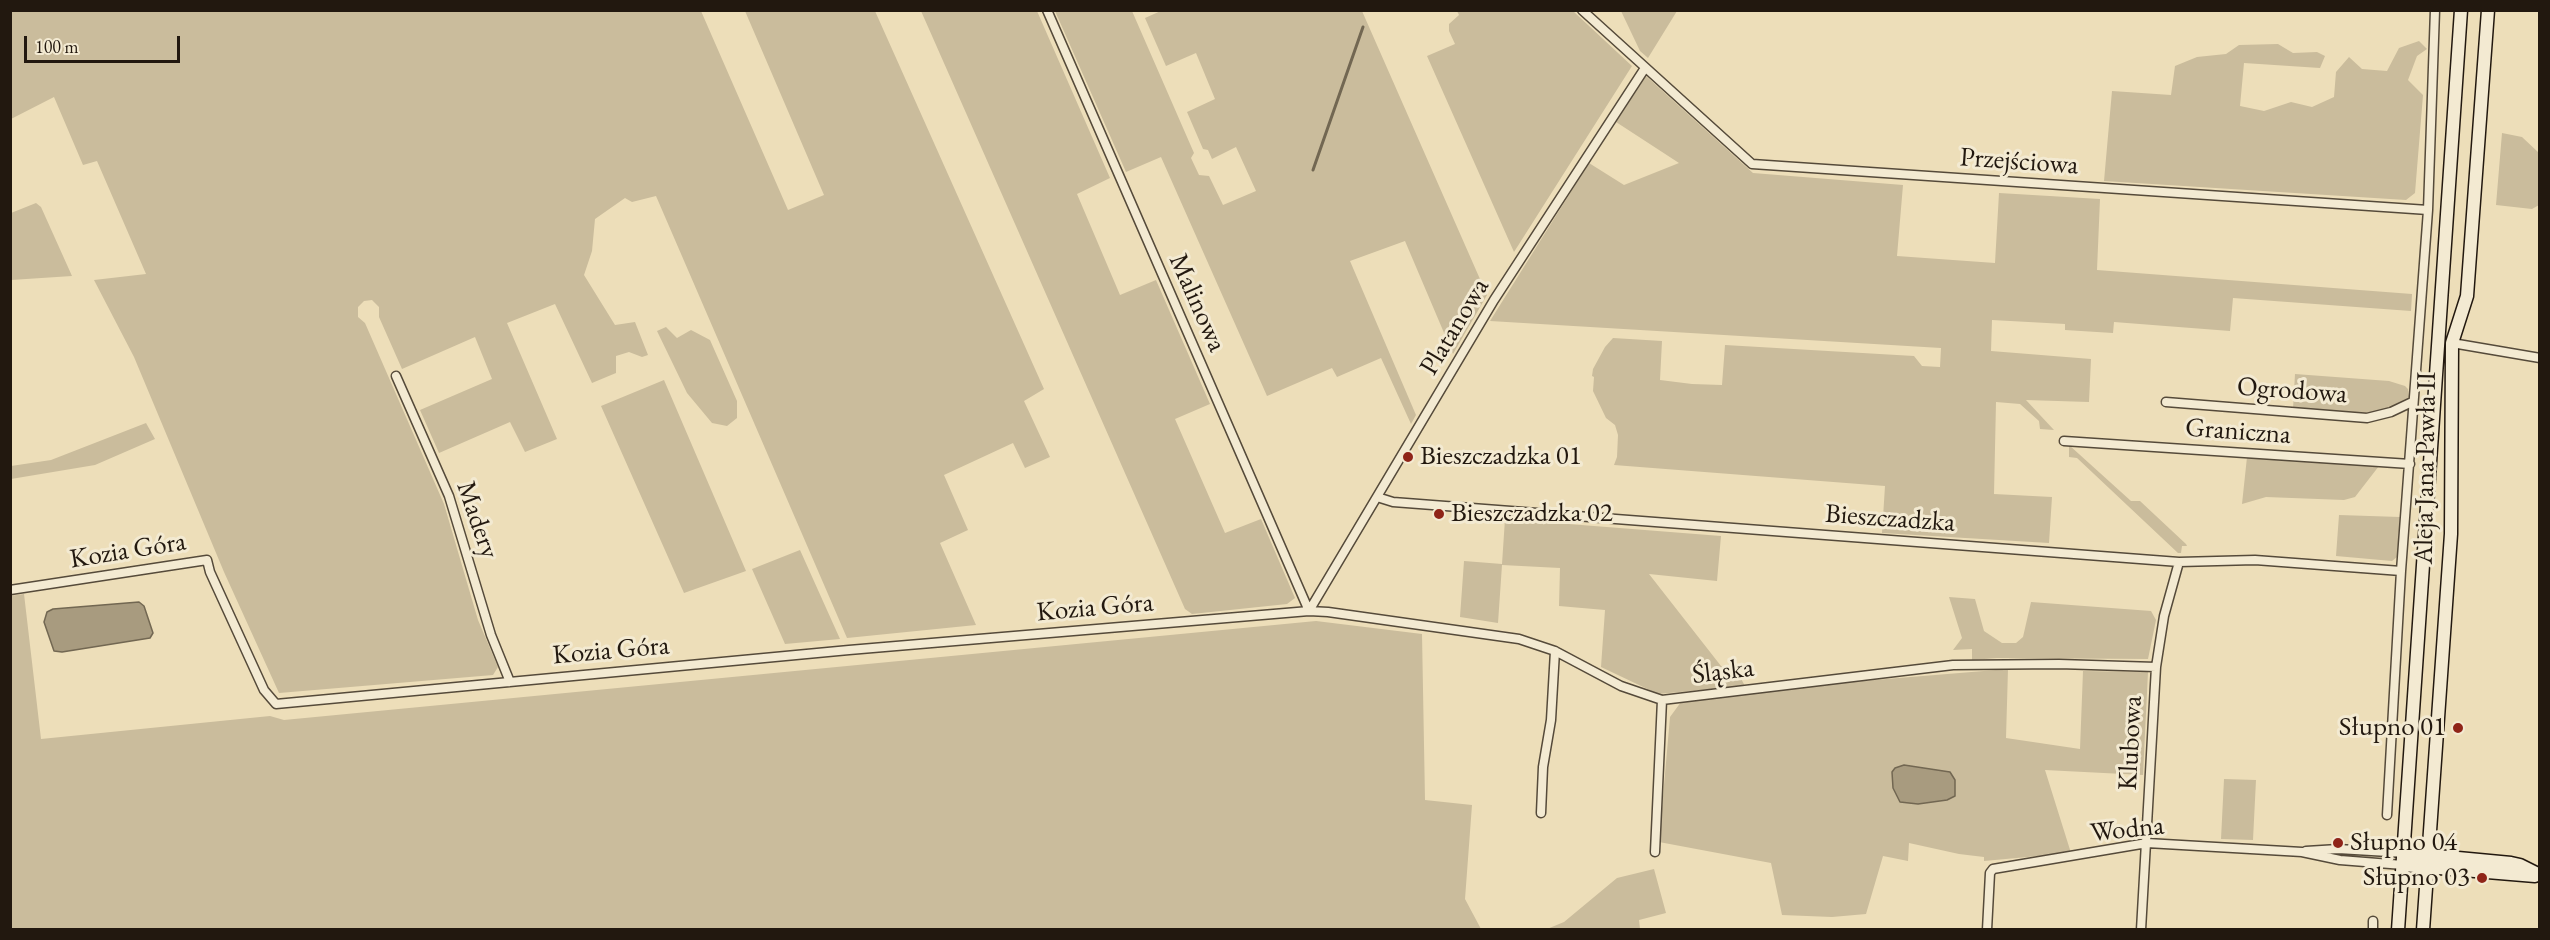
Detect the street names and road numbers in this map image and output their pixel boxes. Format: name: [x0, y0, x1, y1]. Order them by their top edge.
street label: Przejściowa: [1959, 142, 2079, 182]
street label: Malinowa: [1161, 249, 1233, 357]
street label: Platanowa: [1413, 273, 1497, 381]
street label: Ogrodowa: [2236, 371, 2348, 411]
street label: Aleja Jana Pawła II: [2408, 371, 2444, 565]
street label: Graniczna: [2184, 412, 2292, 452]
street label: Madery: [449, 477, 505, 563]
street label: Bieszczadzka: [1824, 498, 1956, 540]
street label: Kozia Góra: [68, 526, 188, 576]
street label: Kozia Góra: [1035, 587, 1155, 629]
street label: Kozia Góra: [551, 630, 671, 672]
street label: Śląska: [1690, 652, 1756, 692]
street label: Klubowa: [2112, 695, 2150, 791]
street label: Wodna: [2088, 810, 2166, 850]

